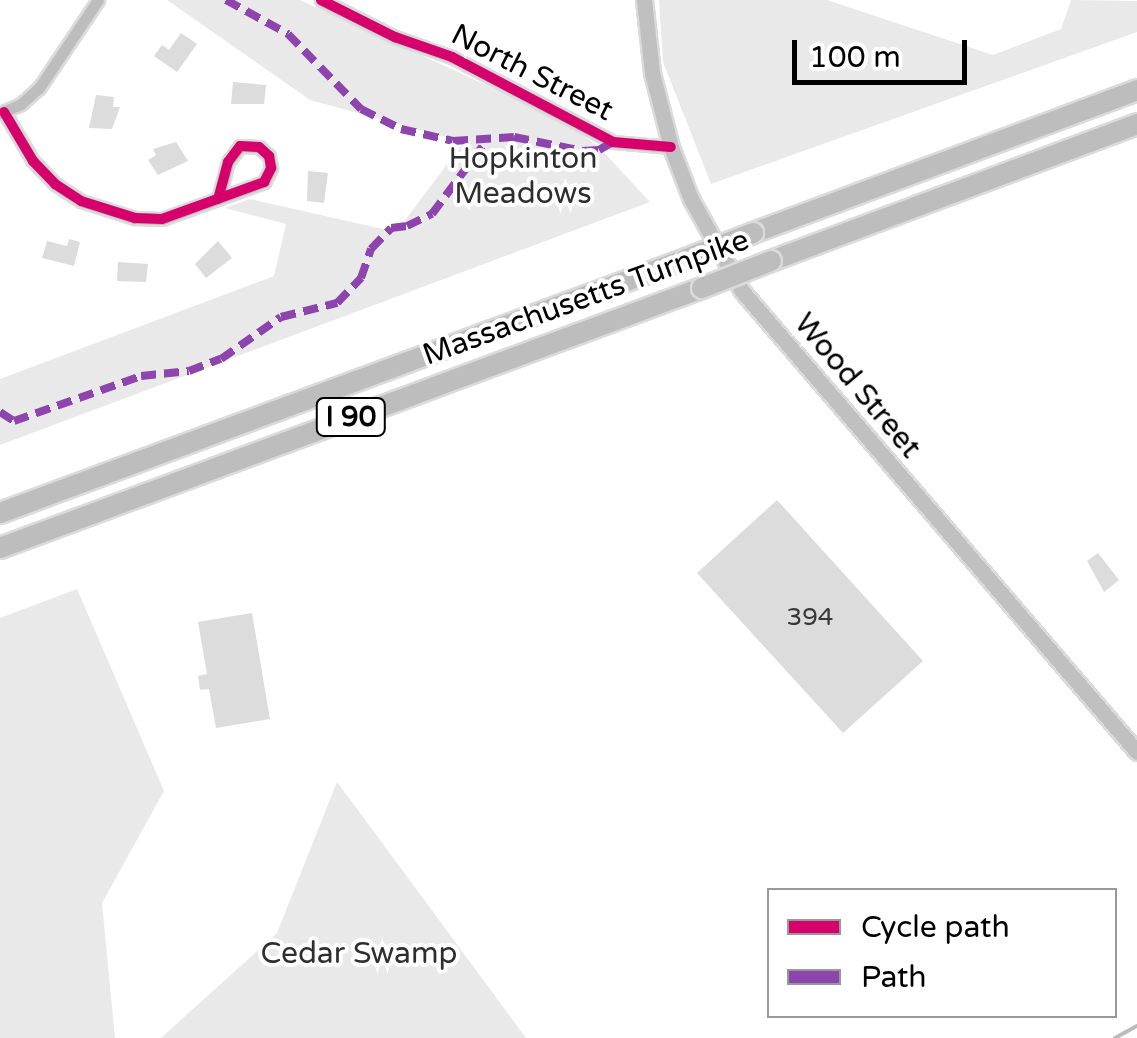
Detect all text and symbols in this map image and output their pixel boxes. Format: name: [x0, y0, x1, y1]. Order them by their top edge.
street label: North Street: [445, 17, 619, 129]
scale bar: [797, 20, 972, 82]
text: 100 m: [809, 39, 901, 76]
park label: Hopkinton Meadows: [449, 141, 597, 212]
street label: Massachusetts Turnpike: [418, 222, 754, 374]
street label: Wood Street: [786, 306, 928, 466]
road number: I 90: [314, 394, 388, 440]
house number: 394: [786, 602, 834, 632]
legend: [767, 888, 1117, 1018]
text: Cycle path: [861, 909, 1010, 946]
park label: Cedar Swamp: [261, 936, 457, 972]
text: Path: [861, 959, 927, 996]

